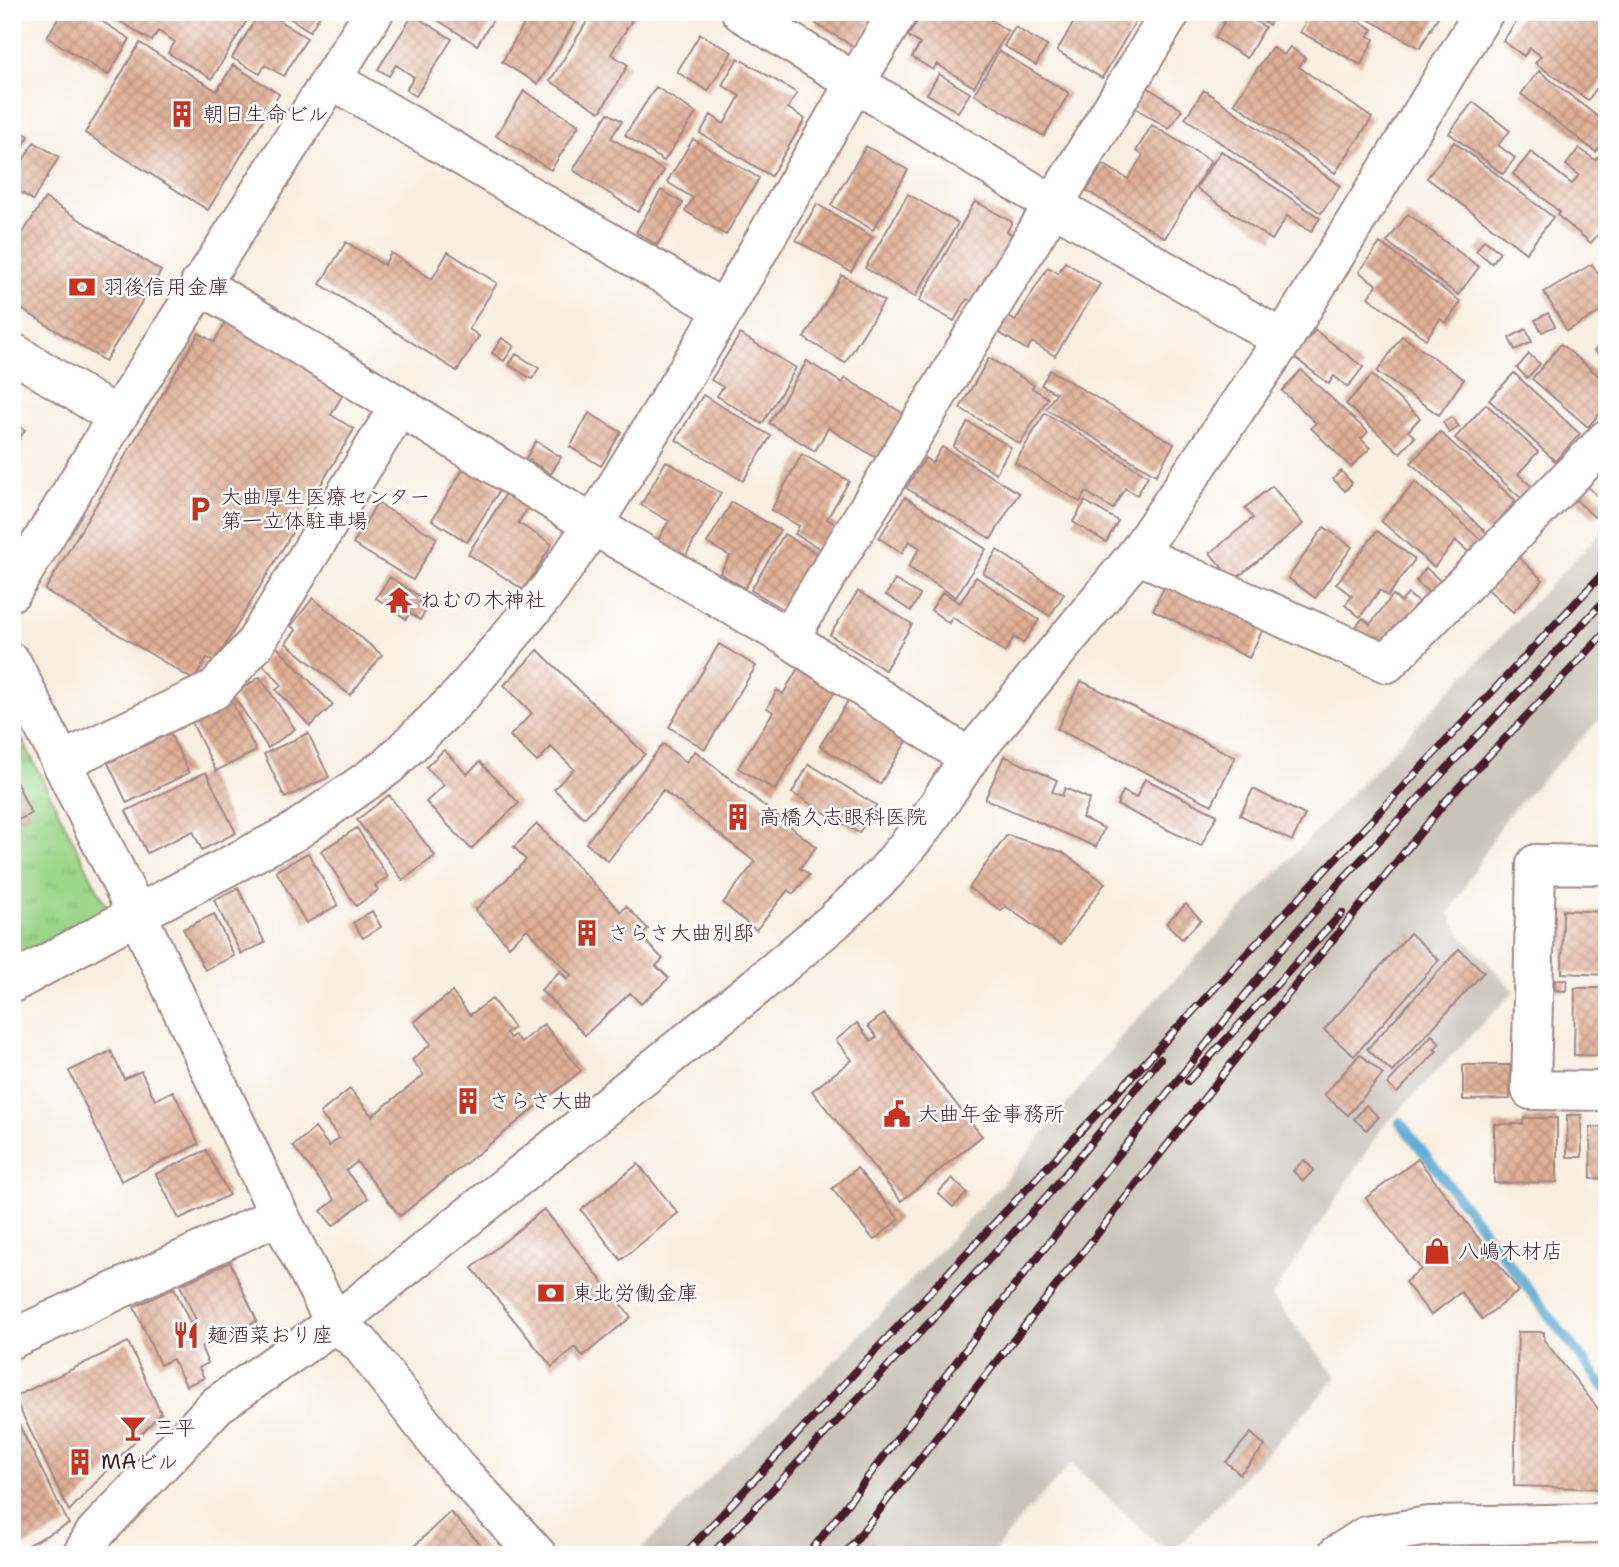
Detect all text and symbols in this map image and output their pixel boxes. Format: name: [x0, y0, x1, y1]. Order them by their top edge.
building icon: 朝日生命ビル: [167, 99, 197, 129]
place label: 朝日生命ビル: [203, 100, 329, 128]
bank icon: 羽後信用金庫: [67, 272, 97, 302]
place label: 羽後信用金庫: [103, 273, 229, 301]
place label: 大曲厚生医療センター 第一立体駐車場: [221, 483, 430, 535]
parking icon: 大曲厚生医療センター 第一立体駐車場: [185, 494, 215, 524]
temple icon: ねむの木神社: [384, 585, 414, 615]
place label: ねむの木神社: [420, 586, 546, 614]
building icon: 高橋久志眼科医院: [723, 802, 753, 832]
place label: 高橋久志眼科医院: [759, 803, 927, 831]
building icon: さらさ大曲別邸: [572, 918, 602, 948]
place label: さらさ大曲別邸: [608, 919, 754, 947]
building icon: さらさ大曲: [453, 1086, 483, 1116]
place label: さらさ大曲: [489, 1087, 593, 1115]
public building icon: 大曲年金事務所: [882, 1099, 912, 1129]
place label: 大曲年金事務所: [918, 1100, 1065, 1128]
shop icon: 八嶋木材店: [1422, 1236, 1452, 1266]
place label: 八嶋木材店: [1458, 1237, 1563, 1265]
bank icon: 東北労働金庫: [536, 1278, 566, 1308]
place label: 東北労働金庫: [572, 1279, 698, 1307]
restaurant icon: 麺酒菜おり座: [171, 1320, 201, 1350]
place label: 麺酒菜おり座: [207, 1321, 333, 1349]
bar icon: 三平: [118, 1413, 148, 1443]
place label: 三平: [154, 1414, 196, 1442]
building icon: MAビル: [65, 1447, 95, 1477]
place label: MAビル: [101, 1448, 178, 1476]

